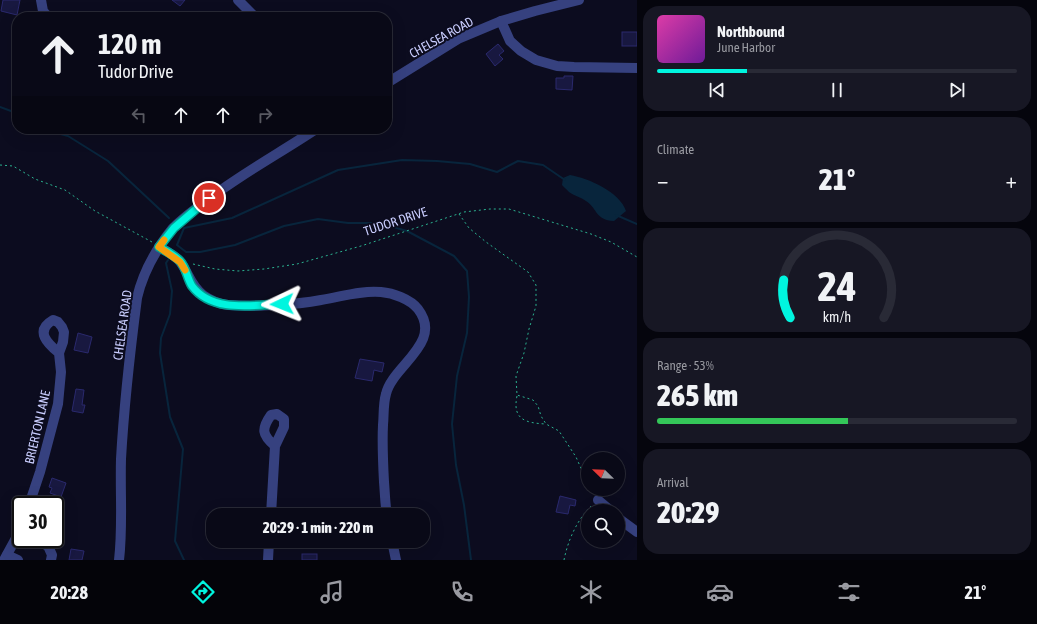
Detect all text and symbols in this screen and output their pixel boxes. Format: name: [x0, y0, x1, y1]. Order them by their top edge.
street label: CHELSEA ROAD: [407, 14, 476, 61]
text: Northbound: [717, 23, 785, 40]
icon: ahead: [32, 28, 84, 80]
text: 120 m: [98, 28, 161, 60]
text: June Harbor: [717, 40, 775, 55]
text: Tudor Drive: [98, 61, 173, 82]
icon: previous: [706, 79, 728, 101]
icon: pause: [826, 79, 848, 101]
icon: next: [946, 79, 968, 101]
icon: left: [128, 104, 150, 126]
icon: ahead: [170, 104, 192, 126]
icon: ahead: [212, 104, 234, 126]
icon: right: [254, 104, 276, 126]
text: Climate: [657, 142, 694, 157]
text: 21°: [819, 162, 855, 196]
text: −: [657, 167, 668, 193]
text: +: [1006, 167, 1017, 193]
pin: [192, 181, 226, 215]
icon: arrive: [198, 187, 220, 209]
street label: TUDOR DRIVE: [362, 204, 429, 239]
text: 24: [817, 262, 857, 310]
position arrow: [261, 283, 303, 325]
street label: CHELSEA ROAD: [110, 289, 135, 361]
text: km/h: [823, 309, 851, 325]
text: Range · 53%: [657, 358, 714, 373]
text: 265 km: [657, 378, 738, 412]
street label: BRIERTON LANE: [22, 388, 53, 465]
north arrow: [581, 452, 625, 496]
map controls: [581, 452, 625, 548]
text: Arrival: [657, 475, 689, 490]
text: 20:29: [657, 495, 719, 529]
speed limit sign: 30: [12, 496, 64, 548]
button: search: [581, 504, 625, 548]
text: 20:29 · 1 min · 220 m: [263, 519, 373, 536]
icon: directions: [189, 578, 217, 606]
icon: music: [318, 578, 346, 606]
icon: phone: [448, 578, 476, 606]
icon: climate: [577, 578, 605, 606]
icon: car: [706, 578, 734, 606]
icon: filters: [835, 578, 863, 606]
text: 20:28: [51, 582, 88, 603]
text: 21°: [964, 582, 986, 603]

